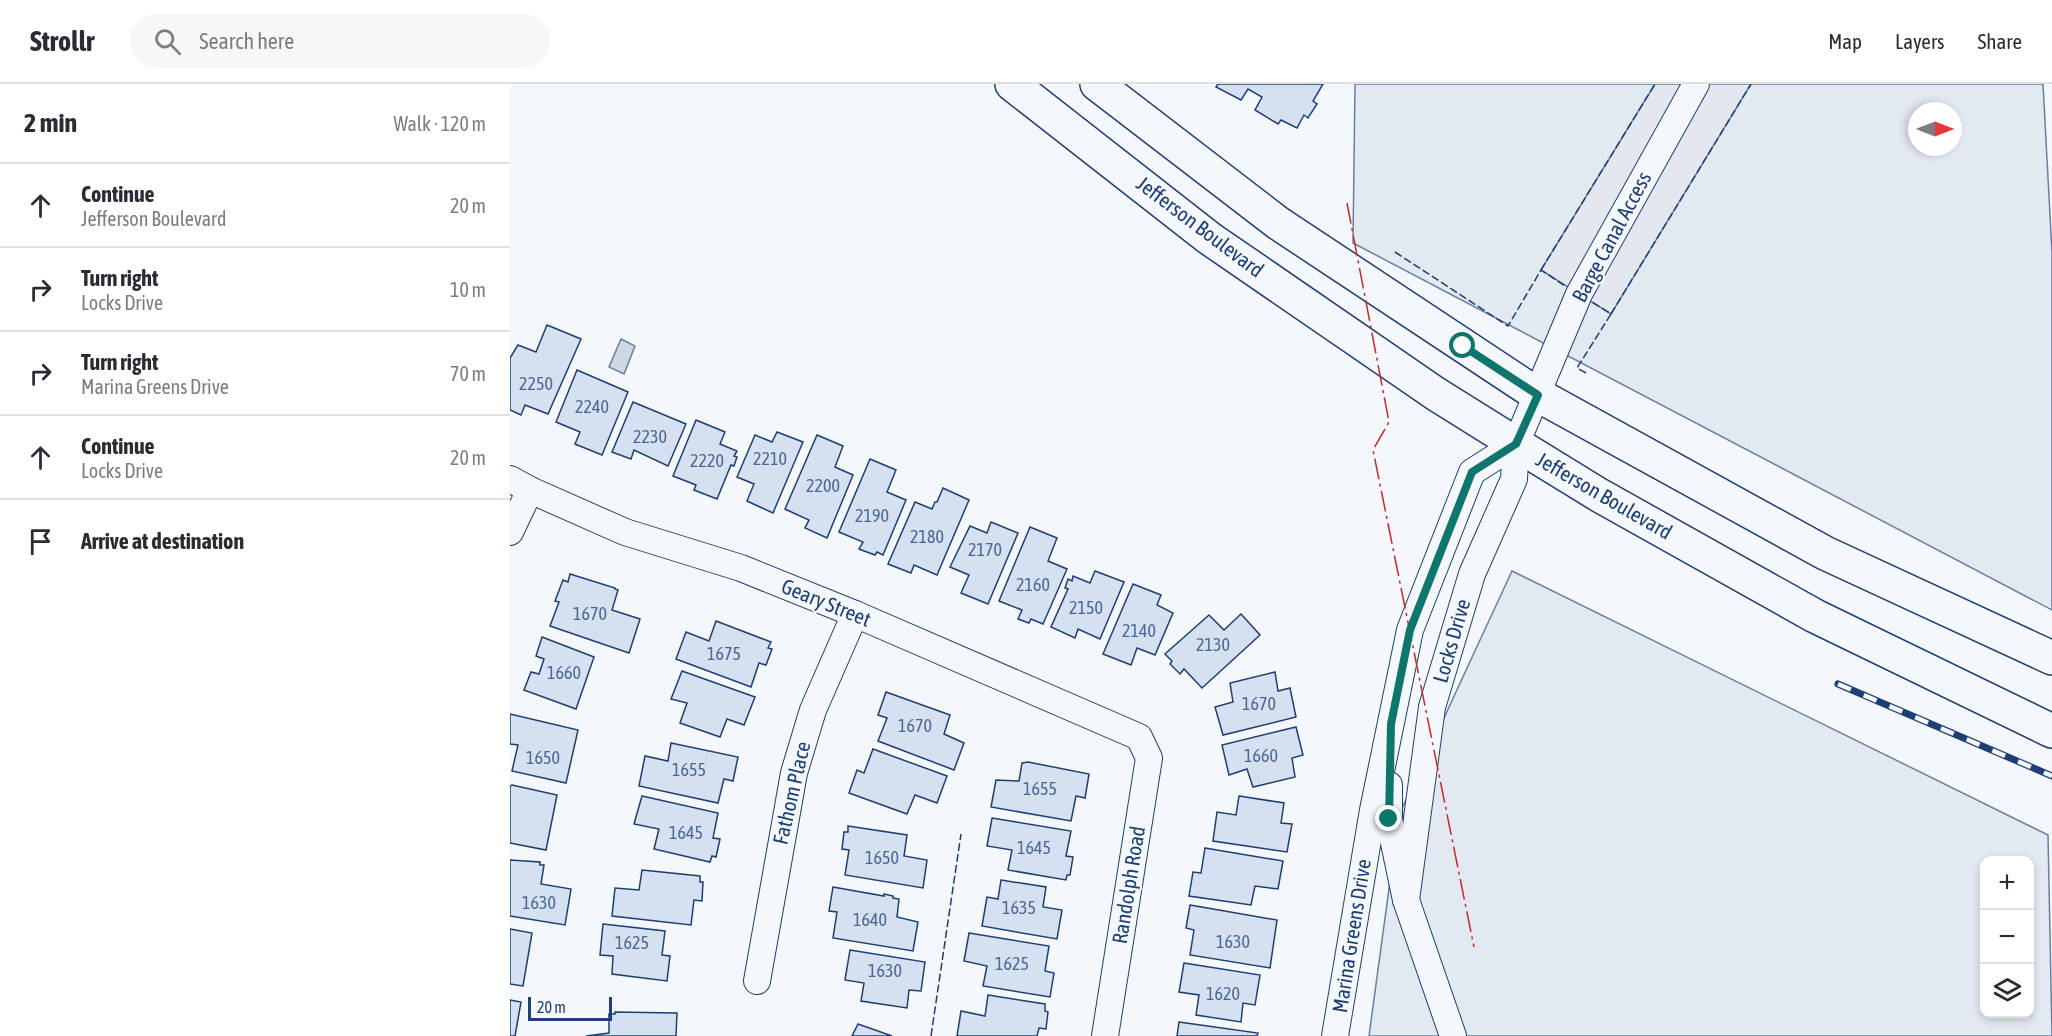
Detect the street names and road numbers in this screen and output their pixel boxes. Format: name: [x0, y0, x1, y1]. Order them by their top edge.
street label: Barge Canal Access: [1567, 167, 1656, 306]
street label: Jefferson Boulevard: [1132, 171, 1269, 282]
street label: Jefferson Boulevard: [1532, 447, 1677, 544]
street label: Geary Street: [778, 573, 875, 631]
street label: Locks Drive: [1428, 596, 1474, 685]
street label: Fathom Place: [768, 739, 815, 847]
street label: Randolph Road: [1107, 824, 1149, 945]
street label: Marina Greens Drive: [1327, 857, 1375, 1014]

